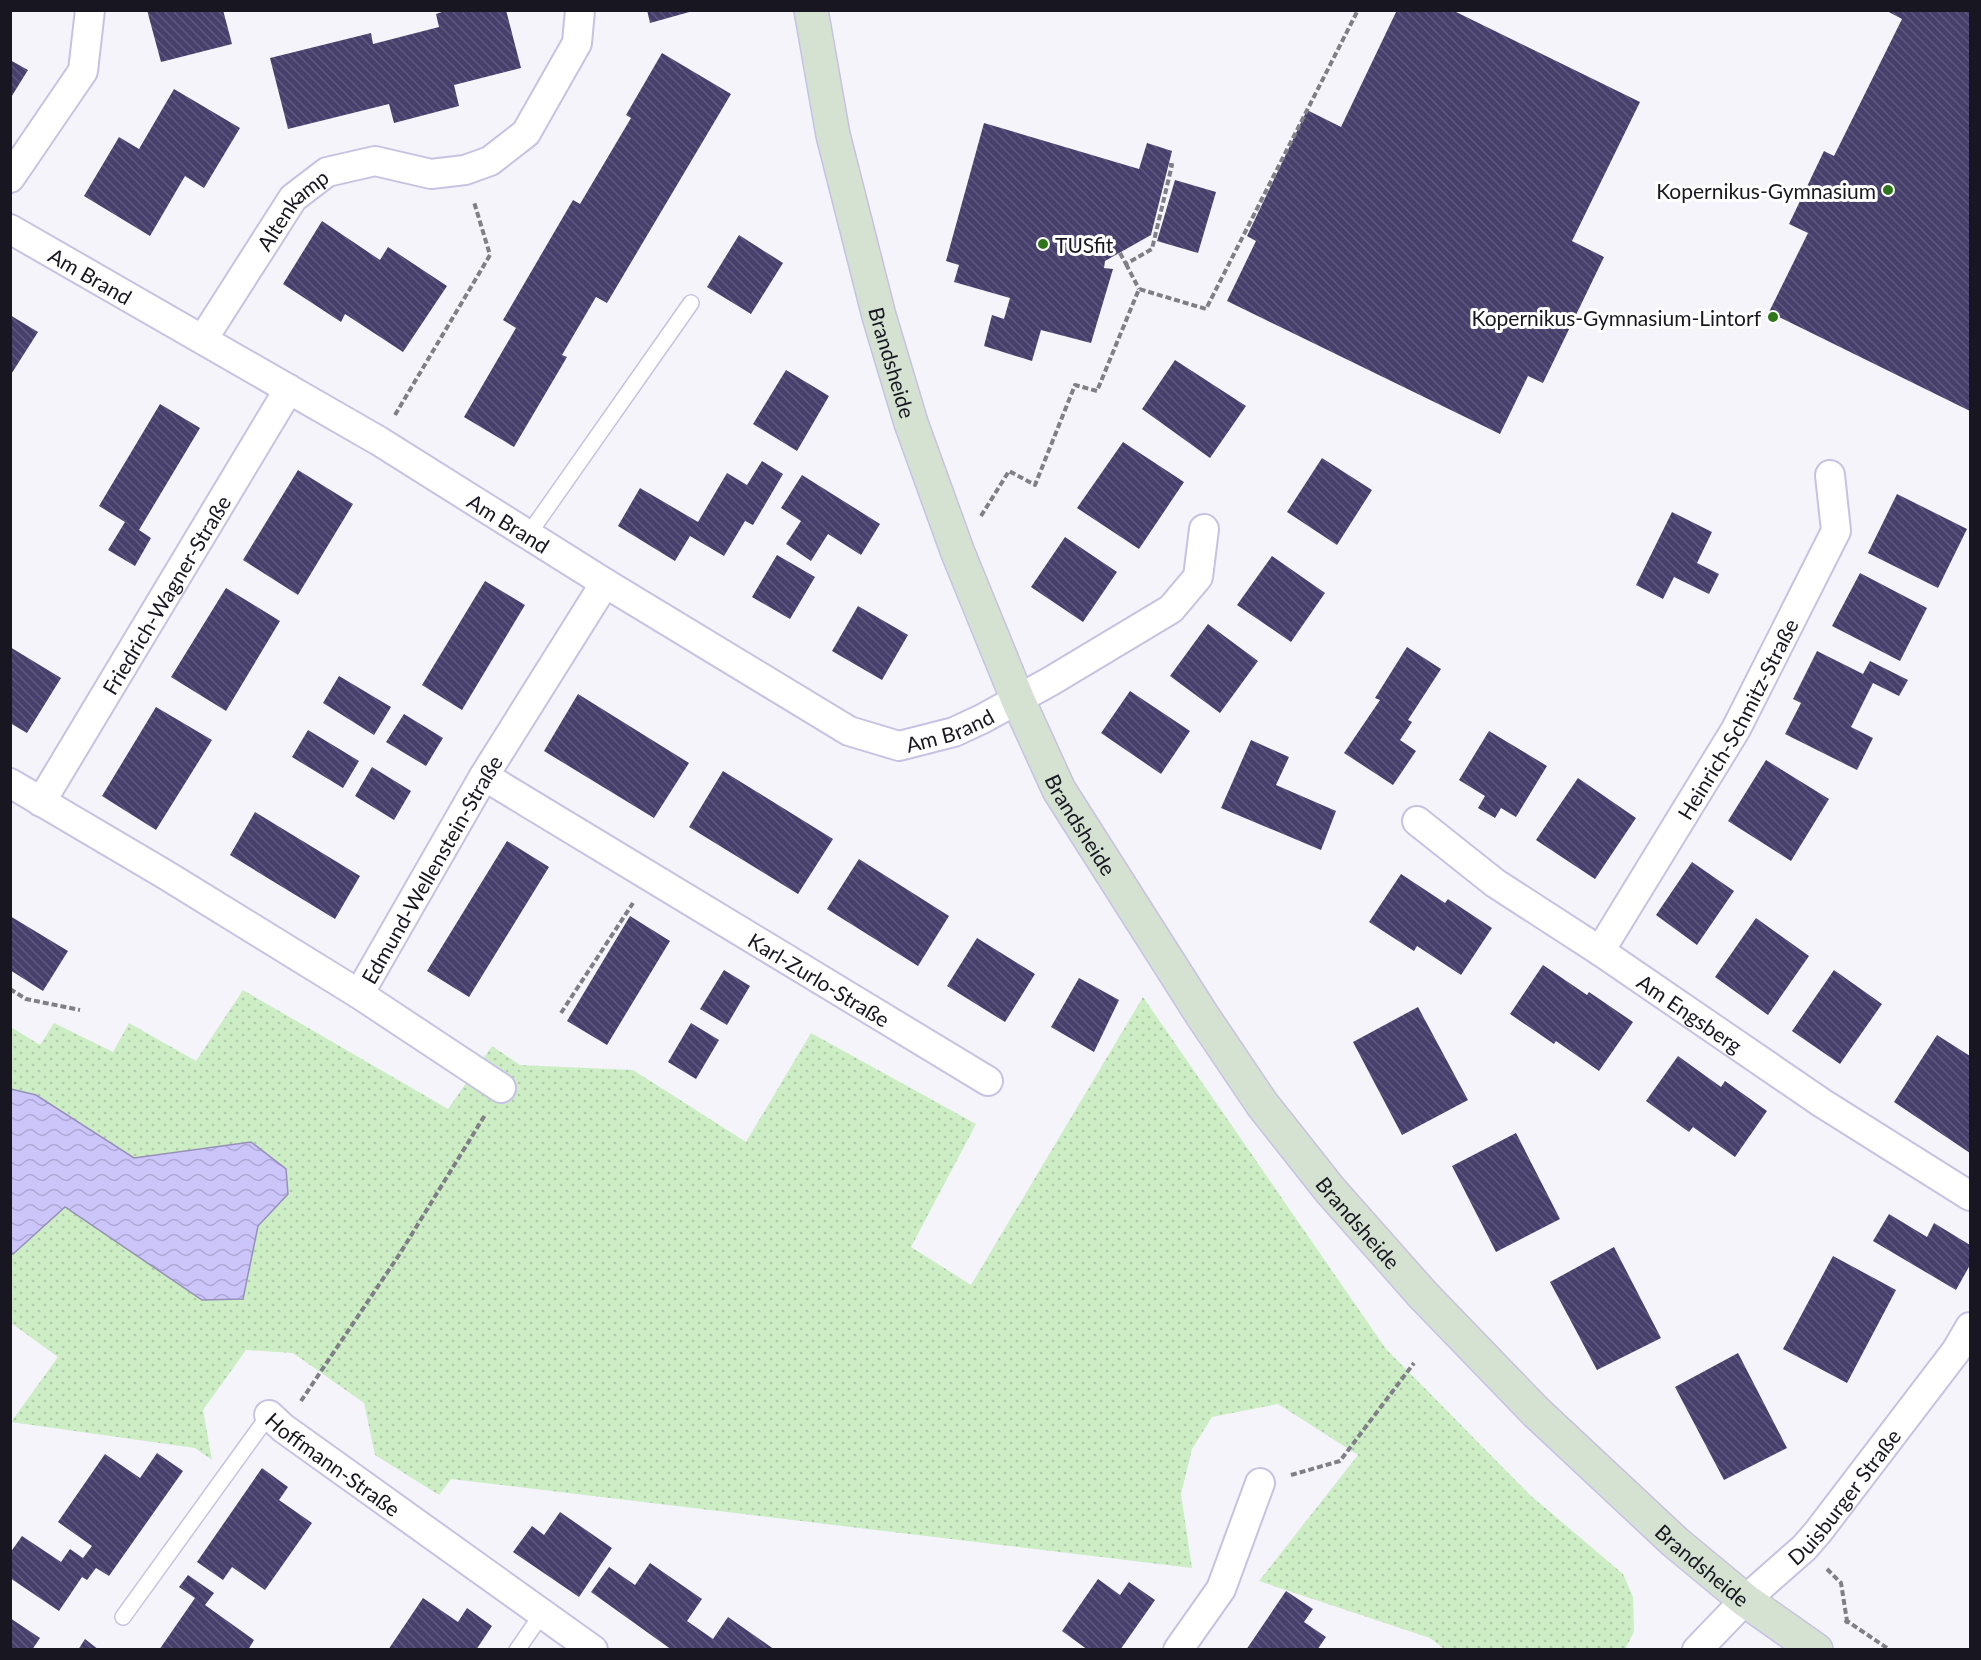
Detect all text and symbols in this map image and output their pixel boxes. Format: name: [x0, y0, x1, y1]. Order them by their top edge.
street label: Altenkamp: [251, 163, 333, 255]
place label: Kopernikus-Gymnasium: [1656, 178, 1876, 203]
marker: Kopernikus-Gymnasium: [1881, 183, 1895, 197]
place label: TUSfit: [1055, 232, 1114, 257]
marker: TUSfit: [1036, 237, 1050, 251]
street label: Am Brand: [45, 242, 137, 309]
street label: Brandsheide: [865, 304, 921, 421]
place label: Kopernikus-Gymnasium-Lintorf: [1472, 305, 1762, 330]
marker: Kopernikus-Gymnasium-Lintorf: [1766, 310, 1780, 324]
street label: Am Brand: [463, 488, 554, 558]
street label: Friedrich-Wagner-Straße: [96, 490, 235, 699]
street label: Heinrich-Schmitz-Straße: [1671, 614, 1802, 823]
street label: Am Brand: [903, 703, 998, 756]
street label: Edmund-Wellenstein-Straße: [355, 750, 507, 988]
street label: Brandsheide: [1041, 770, 1122, 879]
street label: Karl-Zurlo-Straße: [744, 927, 895, 1031]
street label: Am Engsberg: [1633, 968, 1747, 1057]
street label: Brandsheide: [1311, 1171, 1406, 1273]
street label: Hoffmann-Straße: [261, 1407, 406, 1521]
street label: Duisburger Straße: [1782, 1423, 1905, 1569]
street label: Brandsheide: [1651, 1518, 1755, 1611]

